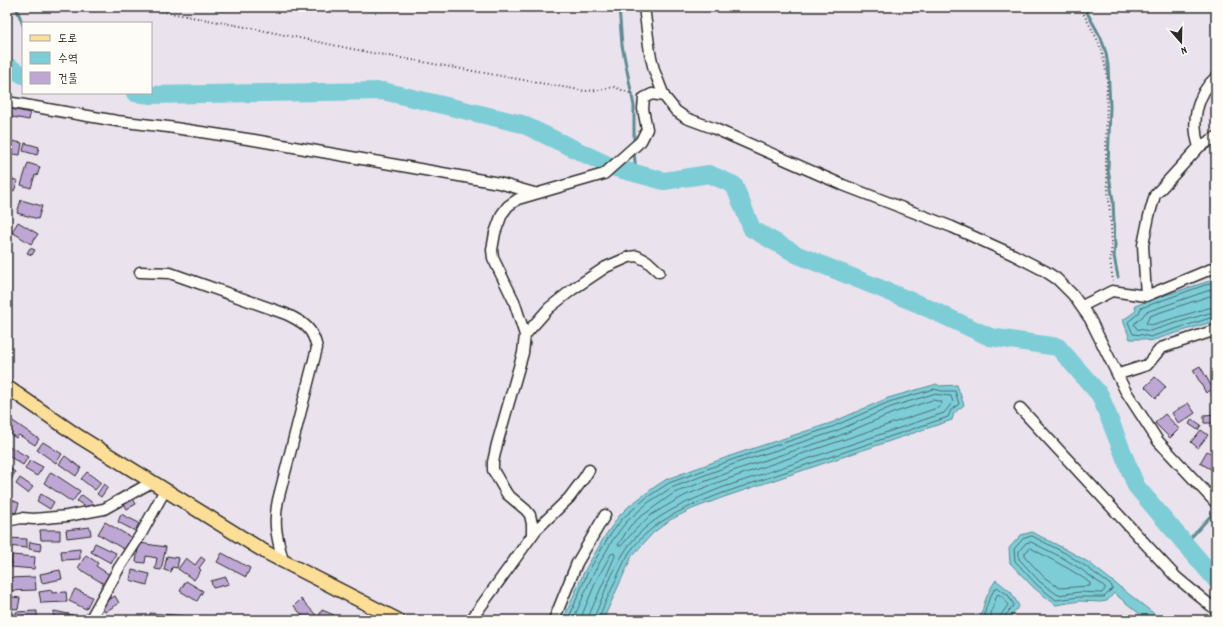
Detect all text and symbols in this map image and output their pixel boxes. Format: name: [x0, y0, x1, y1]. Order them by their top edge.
legend: [22, 22, 152, 94]
north arrow: [1161, 22, 1201, 62]
text: 도로: [58, 31, 77, 48]
text: N: [1178, 41, 1189, 58]
text: 수역: [58, 51, 78, 68]
text: 건물: [58, 71, 78, 88]

